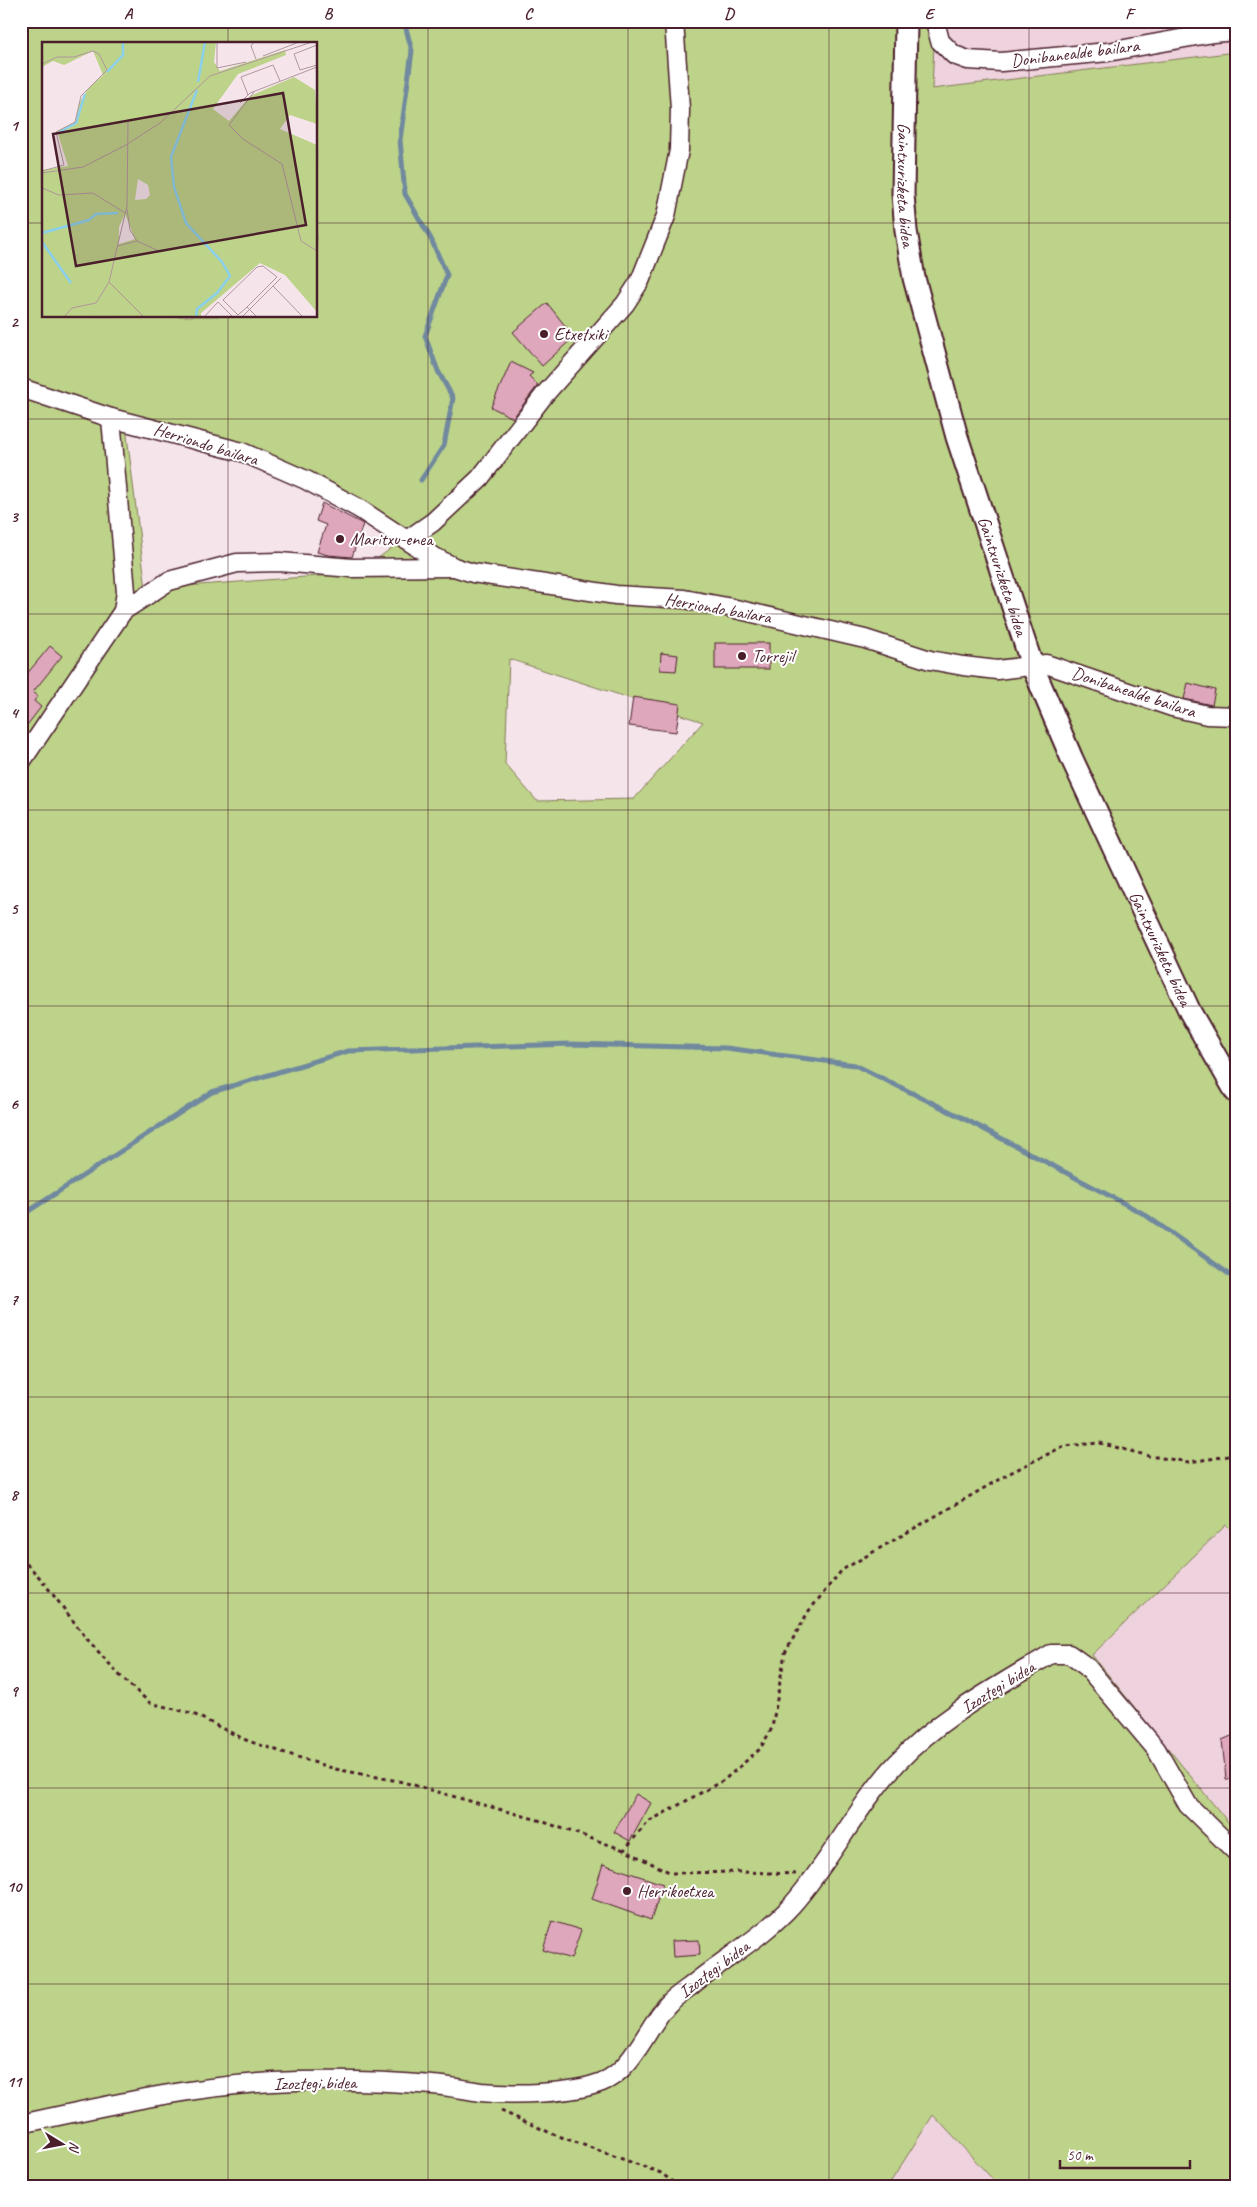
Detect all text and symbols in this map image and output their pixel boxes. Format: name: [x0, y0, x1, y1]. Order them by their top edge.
text: A: [124, 4, 134, 24]
text: B: [324, 4, 334, 24]
text: C: [524, 4, 534, 24]
text: D: [724, 4, 735, 24]
text: E: [925, 4, 936, 24]
text: F: [1125, 4, 1136, 24]
street label: Donibanealde bailara: [1010, 34, 1141, 72]
inset map: [42, 42, 318, 318]
text: 1: [10, 116, 19, 136]
street label: Gaintxurizketa bidea: [892, 123, 920, 250]
text: 2: [10, 312, 19, 332]
place label: Etxetxiki: [554, 323, 610, 345]
marker: Etxetxiki: [538, 328, 550, 340]
street label: Herriondo bailara: [151, 418, 262, 471]
text: 3: [10, 507, 19, 527]
street label: Gaintxurizketa bidea: [973, 514, 1033, 640]
place label: Maritxu-enea: [350, 528, 434, 550]
marker: Maritxu-enea: [334, 533, 346, 545]
street label: Herriondo bailara: [663, 588, 775, 628]
place label: Torrejil: [752, 645, 797, 667]
marker: Torrejil: [736, 650, 748, 662]
street label: Donibanealde bailara: [1069, 662, 1200, 723]
text: 4: [10, 703, 19, 723]
street label: Gaintxurizketa bidea: [1124, 888, 1197, 1011]
text: 5: [11, 899, 20, 919]
text: 6: [10, 1094, 19, 1114]
text: 7: [10, 1290, 19, 1310]
text: 8: [10, 1485, 19, 1505]
street label: Izoztegi bidea: [957, 1655, 1040, 1718]
text: 9: [10, 1681, 19, 1701]
text: 10: [7, 1877, 23, 1897]
place label: Herrikoetxea: [637, 1880, 715, 1902]
marker: Herrikoetxea: [621, 1885, 633, 1897]
street label: Izoztegi bidea: [674, 1934, 755, 2003]
street label: Izoztegi bidea: [273, 2071, 358, 2095]
text: 11: [7, 2072, 23, 2092]
north arrow: [38, 2120, 88, 2170]
scale bar: [1060, 2137, 1190, 2169]
text: N: [65, 2140, 83, 2154]
text: 50 m: [1067, 2146, 1094, 2165]

